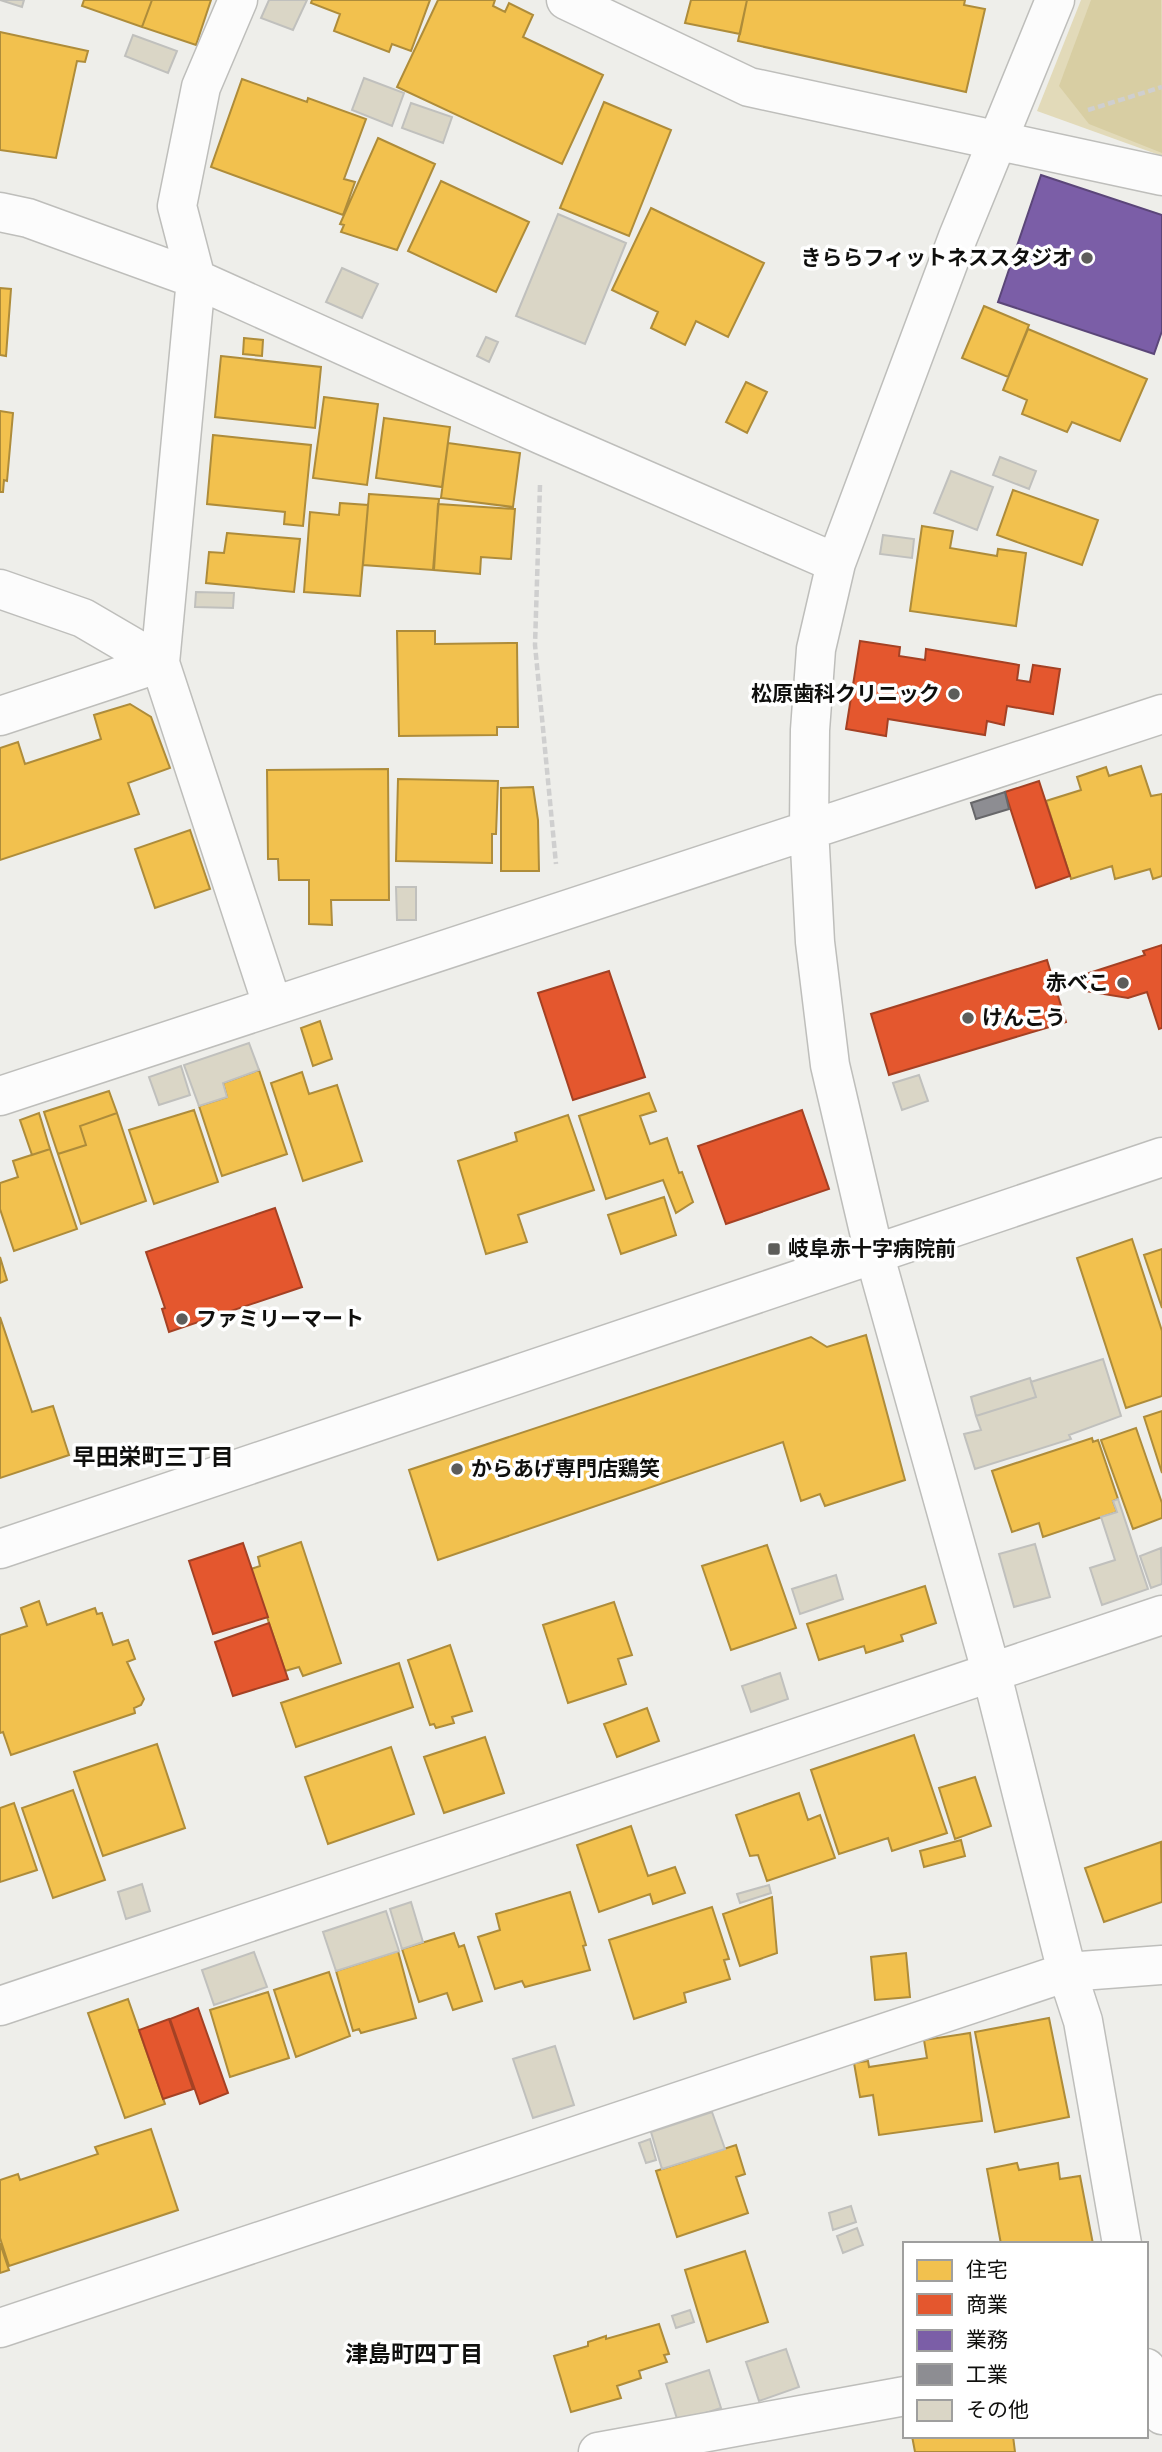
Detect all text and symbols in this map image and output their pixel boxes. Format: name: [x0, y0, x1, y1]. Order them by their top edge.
place label: きららフィットネススタジオ: [800, 243, 1073, 273]
marker: きららフィットネススタジオ: [1079, 250, 1095, 266]
place label: 松原歯科クリニック: [751, 679, 940, 709]
marker: 松原歯科クリニック: [946, 686, 962, 702]
place label: 赤べこ: [1046, 968, 1109, 998]
marker: 赤べこ: [1115, 975, 1131, 991]
place label: けんこう: [982, 1003, 1066, 1033]
marker: けんこう: [960, 1010, 976, 1026]
place label: 岐阜赤十字病院前: [788, 1234, 956, 1264]
marker: 岐阜赤十字病院前: [766, 1241, 782, 1257]
place label: ファミリーマート: [196, 1304, 364, 1334]
marker: ファミリーマート: [174, 1311, 190, 1327]
district label: 早田栄町三丁目: [73, 1440, 234, 1474]
place label: からあげ専門店鶏笑: [471, 1454, 660, 1484]
marker: からあげ専門店鶏笑: [449, 1461, 465, 1477]
legend: [903, 2242, 1148, 2438]
text: 住宅: [966, 2255, 1008, 2285]
text: 商業: [966, 2290, 1008, 2320]
text: 業務: [966, 2325, 1008, 2355]
district label: 津島町四丁目: [345, 2337, 483, 2371]
text: 工業: [966, 2360, 1008, 2390]
text: その他: [966, 2395, 1029, 2425]

